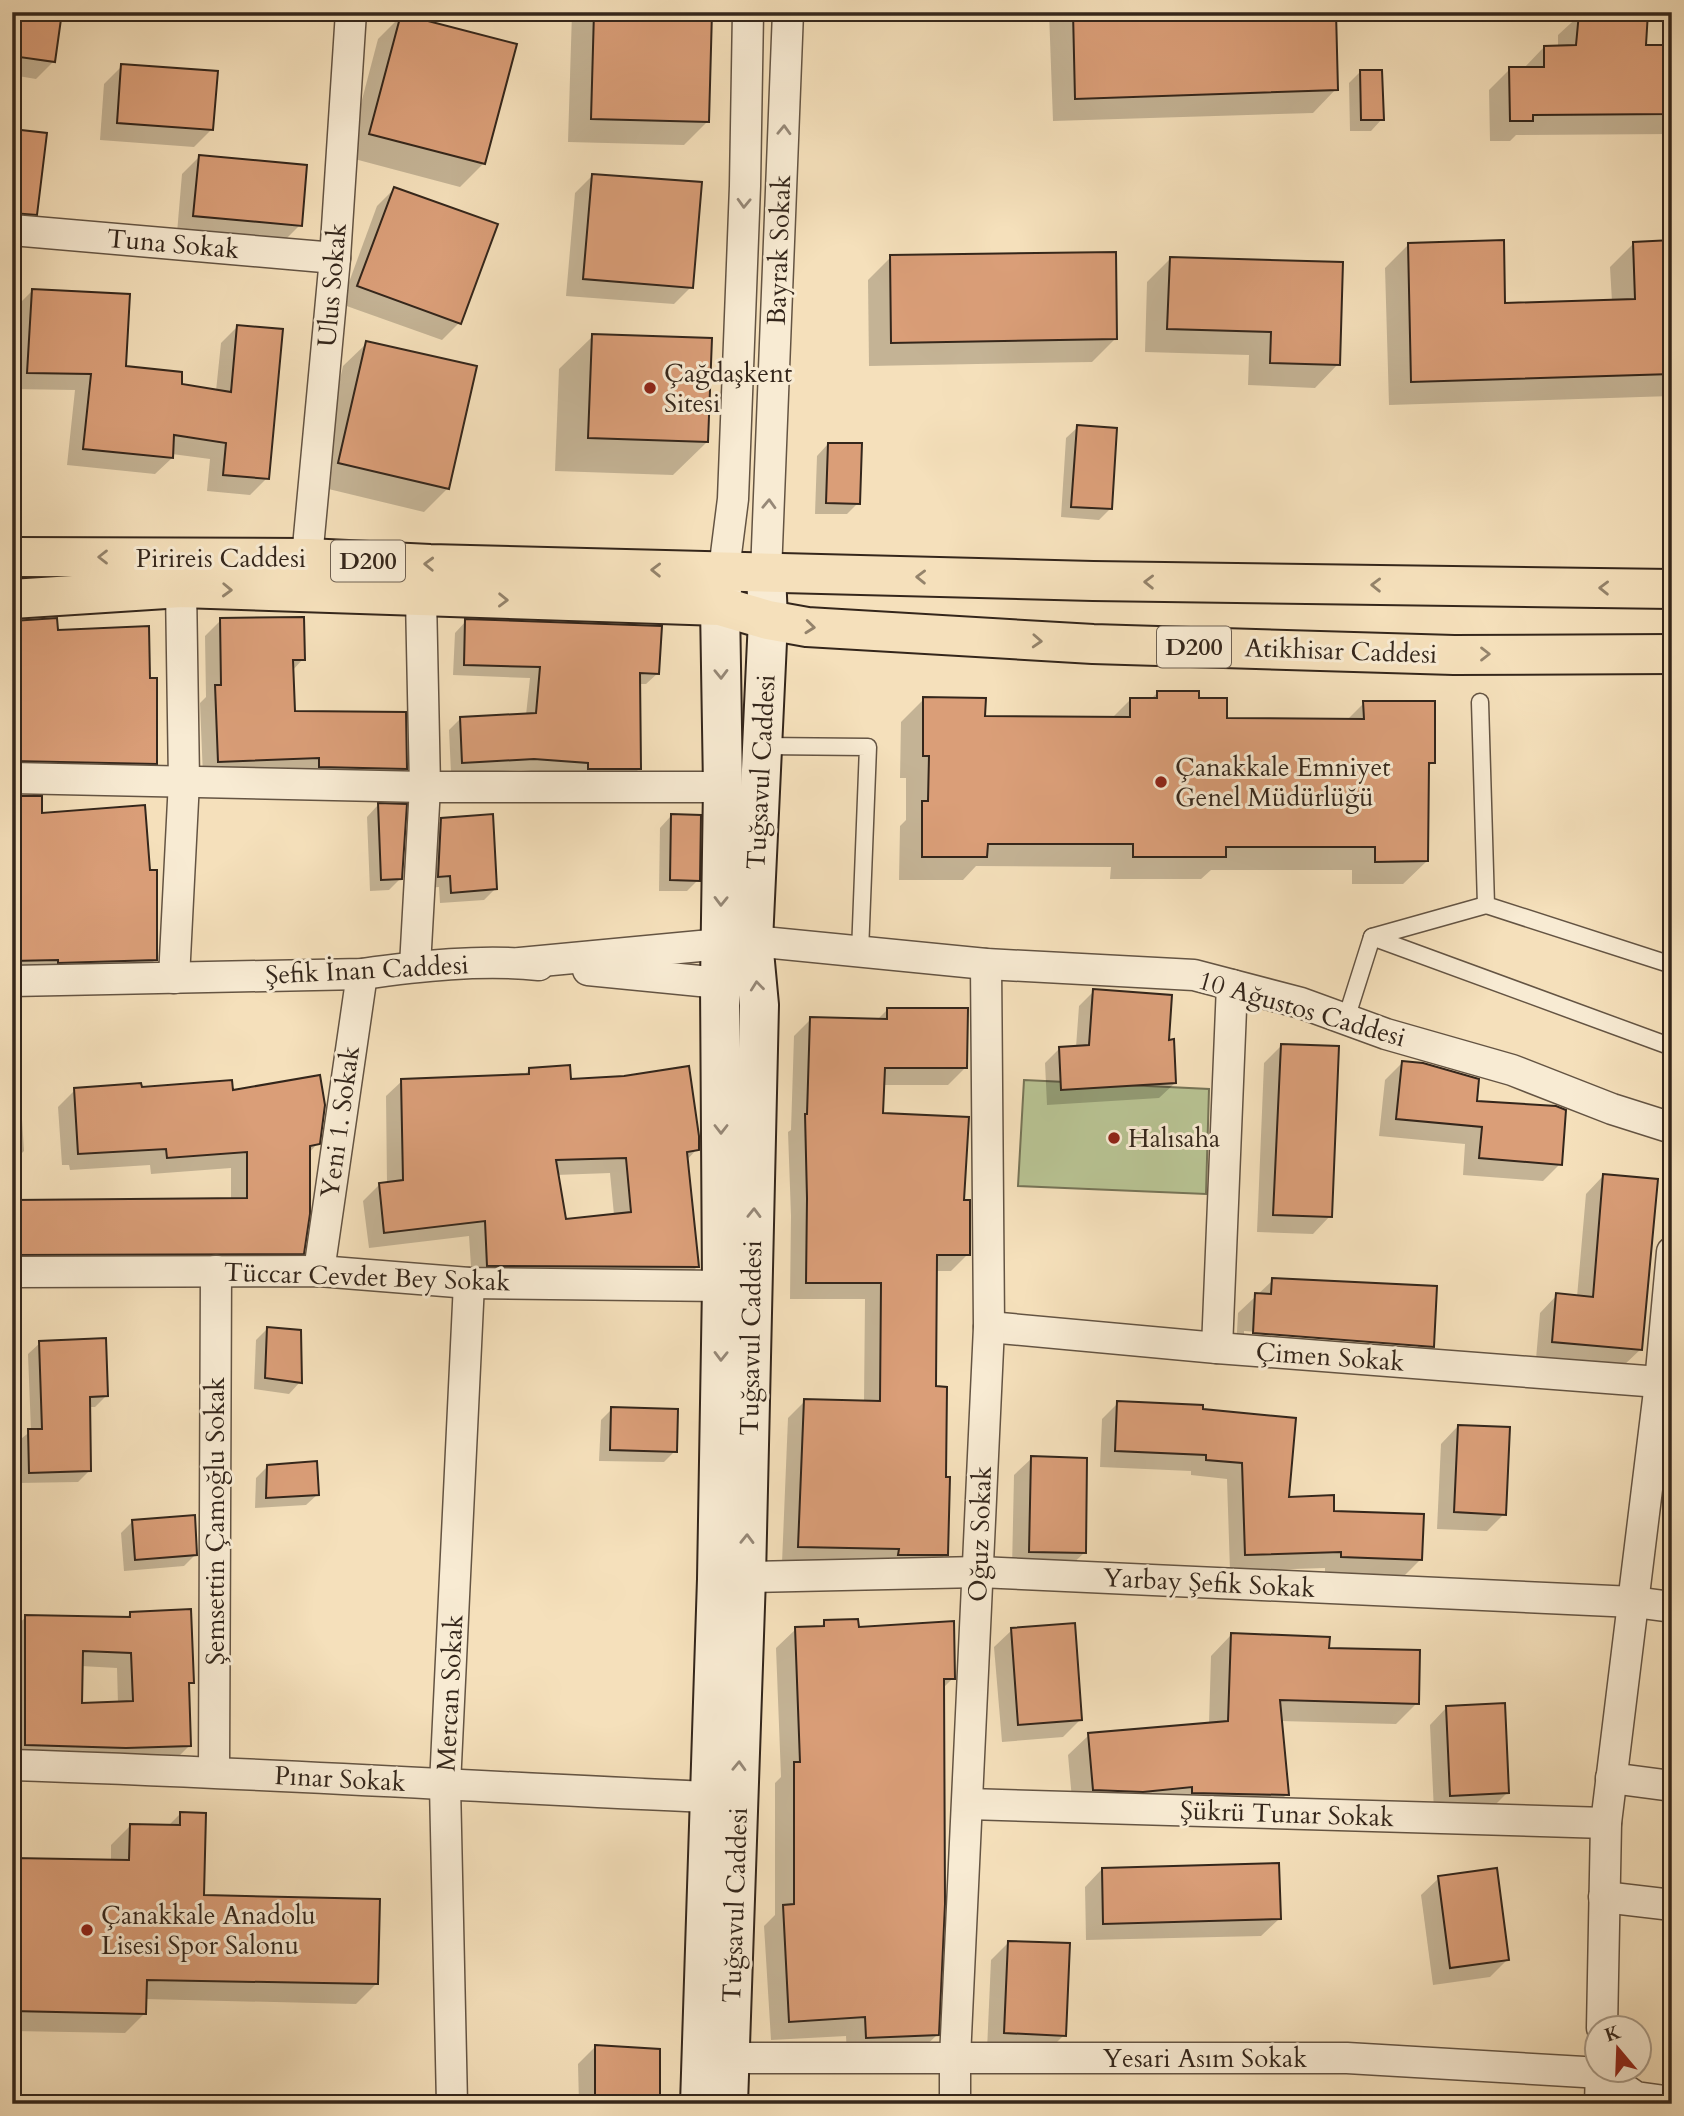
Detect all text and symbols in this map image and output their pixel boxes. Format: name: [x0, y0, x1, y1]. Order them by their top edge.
one-way arrow: [776, 124, 791, 135]
street label: Bayrak Sokak: [759, 174, 799, 326]
one-way arrow: [737, 198, 752, 209]
street label: Tuna Sokak: [105, 221, 241, 267]
street label: Ulus Sokak: [309, 222, 355, 348]
place label: Çağdaşkent Sitesi: [664, 356, 792, 421]
marker: Çağdaşkent Sitesi: [642, 380, 658, 396]
one-way arrow: [761, 499, 776, 510]
road number: D200: [331, 540, 405, 582]
street label: Pirireis Caddesi: [136, 541, 306, 576]
one-way arrow: [97, 549, 108, 565]
one-way arrow: [423, 557, 434, 572]
one-way arrow: [650, 563, 661, 578]
one-way arrow: [915, 569, 926, 584]
one-way arrow: [1143, 574, 1153, 590]
one-way arrow: [1370, 577, 1381, 593]
one-way arrow: [1598, 580, 1608, 596]
one-way arrow: [222, 583, 233, 598]
one-way arrow: [499, 592, 509, 608]
one-way arrow: [804, 619, 816, 634]
road number: D200: [1157, 626, 1231, 668]
street label: Atikhisar Caddesi: [1244, 630, 1438, 672]
one-way arrow: [1032, 633, 1043, 648]
one-way arrow: [1480, 646, 1490, 662]
one-way arrow: [713, 669, 729, 680]
street label: Tuğsavul Caddesi: [738, 673, 784, 871]
place label: Çanakkale Emniyet Genel Müdürlüğü: [1175, 750, 1390, 815]
marker: Çanakkale Emniyet Genel Müdürlüğü: [1153, 774, 1169, 790]
one-way arrow: [713, 897, 729, 907]
street label: Şefik İnan Caddesi: [264, 947, 470, 993]
street label: 10 Ağustos Caddesi: [1194, 963, 1410, 1055]
one-way arrow: [750, 980, 765, 991]
street label: Yeni 1. Sokak: [312, 1044, 368, 1200]
place label: Halısaha: [1128, 1121, 1220, 1156]
one-way arrow: [713, 1124, 729, 1135]
marker: Halısaha: [1106, 1130, 1122, 1146]
one-way arrow: [746, 1208, 762, 1218]
street label: Tuğsavul Caddesi: [732, 1240, 770, 1436]
street label: Tüccar Cevdet Bey Sokak: [223, 1255, 511, 1299]
street label: Çimen Sokak: [1255, 1334, 1406, 1380]
one-way arrow: [713, 1352, 729, 1362]
street label: Şemsettin Çamoğlu Sokak: [198, 1377, 233, 1665]
street label: Oğuz Sokak: [960, 1465, 1000, 1603]
one-way arrow: [739, 1533, 755, 1544]
street label: Yarbay Şefik Sokak: [1102, 1560, 1316, 1606]
street label: Mercan Sokak: [428, 1614, 472, 1772]
street label: Pınar Sokak: [274, 1758, 407, 1800]
one-way arrow: [732, 1760, 747, 1771]
street label: Şükrü Tunar Sokak: [1180, 1793, 1395, 1835]
street label: Tuğsavul Caddesi: [714, 1807, 756, 2003]
place label: Çanakkale Anadolu Lisesi Spor Salonu: [101, 1898, 316, 1963]
marker: Çanakkale Anadolu Lisesi Spor Salonu: [79, 1922, 95, 1938]
north arrow: [1582, 2014, 1652, 2084]
text: K: [1601, 2019, 1625, 2049]
street label: Yesari Asım Sokak: [1103, 2041, 1307, 2076]

